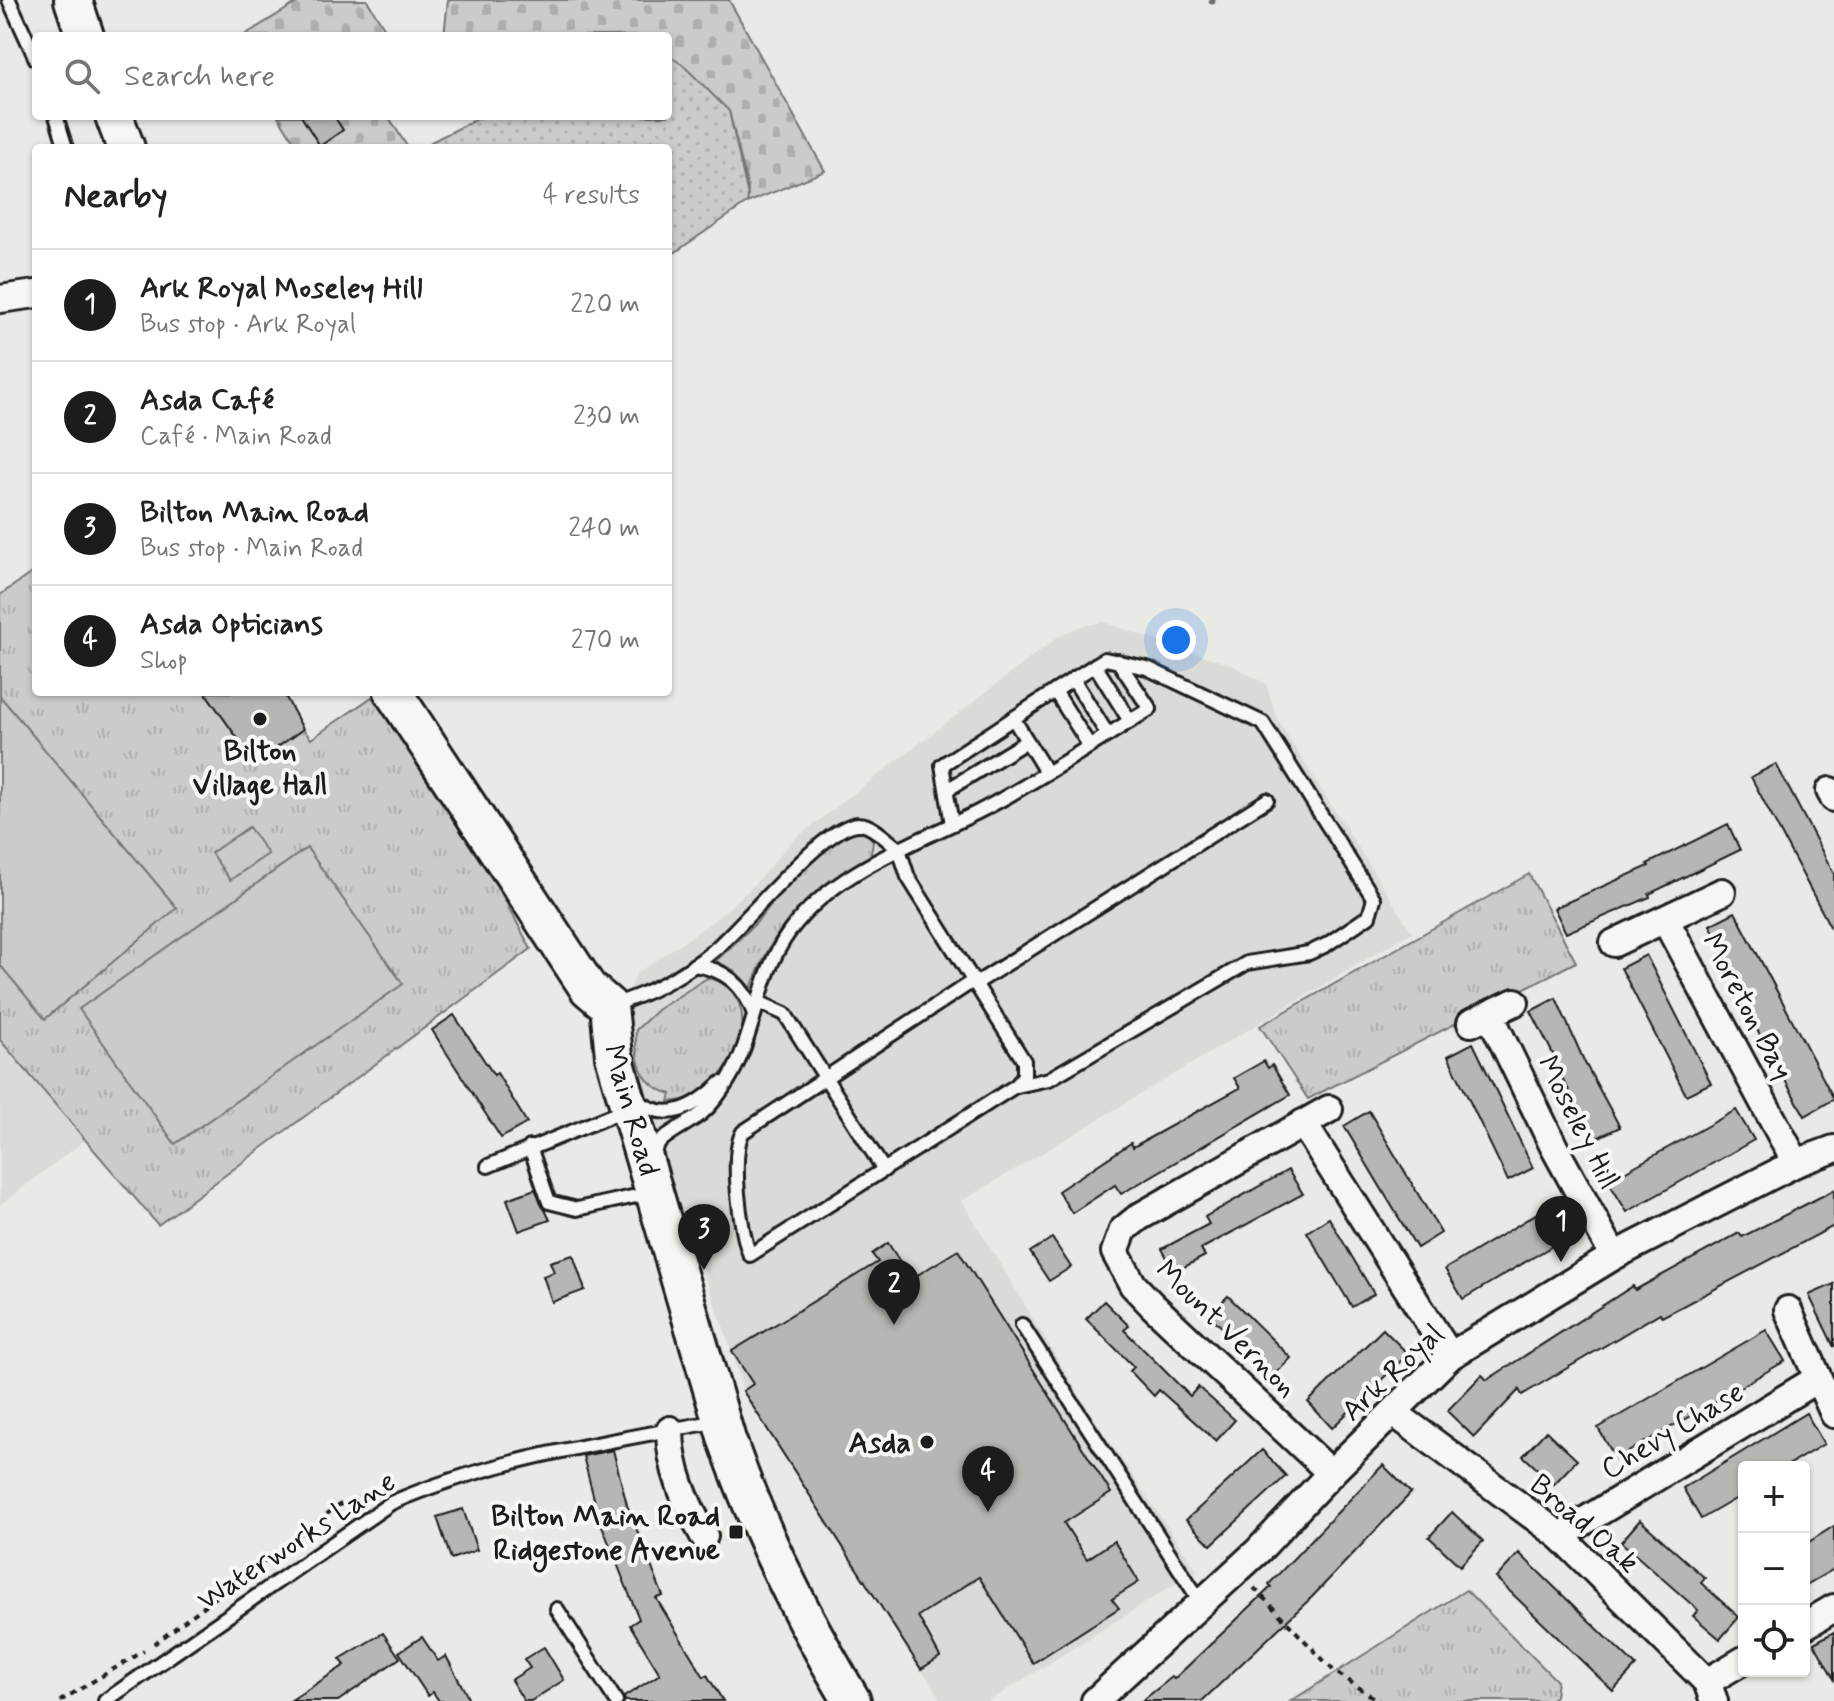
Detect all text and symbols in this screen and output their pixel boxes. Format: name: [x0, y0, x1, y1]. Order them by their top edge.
search box: [32, 32, 672, 120]
icon: search: [60, 54, 104, 98]
text: Search here: [124, 57, 275, 96]
text: Nearby: [64, 174, 168, 219]
text: 4 results: [543, 179, 640, 213]
text: Ark Royal Moseley Hill: [140, 269, 423, 308]
text: 1: [84, 288, 96, 322]
text: 220 m: [570, 288, 640, 322]
text: Bus stop · Ark Royal: [140, 308, 356, 342]
text: Asda Café: [140, 381, 274, 420]
text: 2: [84, 400, 96, 434]
text: 230 m: [573, 400, 640, 434]
text: Café · Main Road: [140, 420, 332, 454]
text: Bilton Main Road: [140, 493, 369, 532]
text: 3: [84, 512, 96, 546]
text: 240 m: [568, 512, 640, 546]
text: Bus stop · Main Road: [140, 532, 363, 566]
text: Asda Opticians: [140, 605, 323, 644]
your location: [1156, 620, 1196, 660]
text: 4: [82, 624, 98, 658]
text: 270 m: [571, 624, 640, 658]
text: Shop: [140, 644, 188, 678]
marker: Bilton Village Hall: [251, 710, 269, 728]
place label: Bilton Village Hall: [193, 732, 327, 806]
street label: Moreton Bay: [1692, 927, 1802, 1087]
street label: Main Road: [593, 1040, 668, 1181]
street label: Moseley Hill: [1527, 1049, 1628, 1196]
pin: 1: [1535, 1196, 1587, 1262]
pin: 3: [678, 1204, 730, 1270]
street label: Mount Vernon: [1147, 1252, 1305, 1407]
pin: 2: [868, 1259, 920, 1325]
street label: Ark Royal: [1333, 1316, 1453, 1431]
street label: Chevy Chase: [1594, 1373, 1751, 1489]
place label: Asda: [848, 1424, 911, 1463]
marker: Asda: [918, 1433, 936, 1451]
pin: 4: [962, 1446, 1014, 1512]
map controls: [1738, 1461, 1810, 1677]
button: +: [1738, 1461, 1810, 1533]
street label: Waterworks Lane: [190, 1462, 404, 1620]
street label: Broad Oak: [1521, 1466, 1647, 1582]
place label: Bilton Main Road Ridgestone Avenue: [491, 1497, 720, 1573]
marker: Bilton Main Road Ridgestone Avenue: [727, 1523, 745, 1541]
button: −: [1738, 1533, 1810, 1605]
button: locate: [1738, 1605, 1810, 1677]

